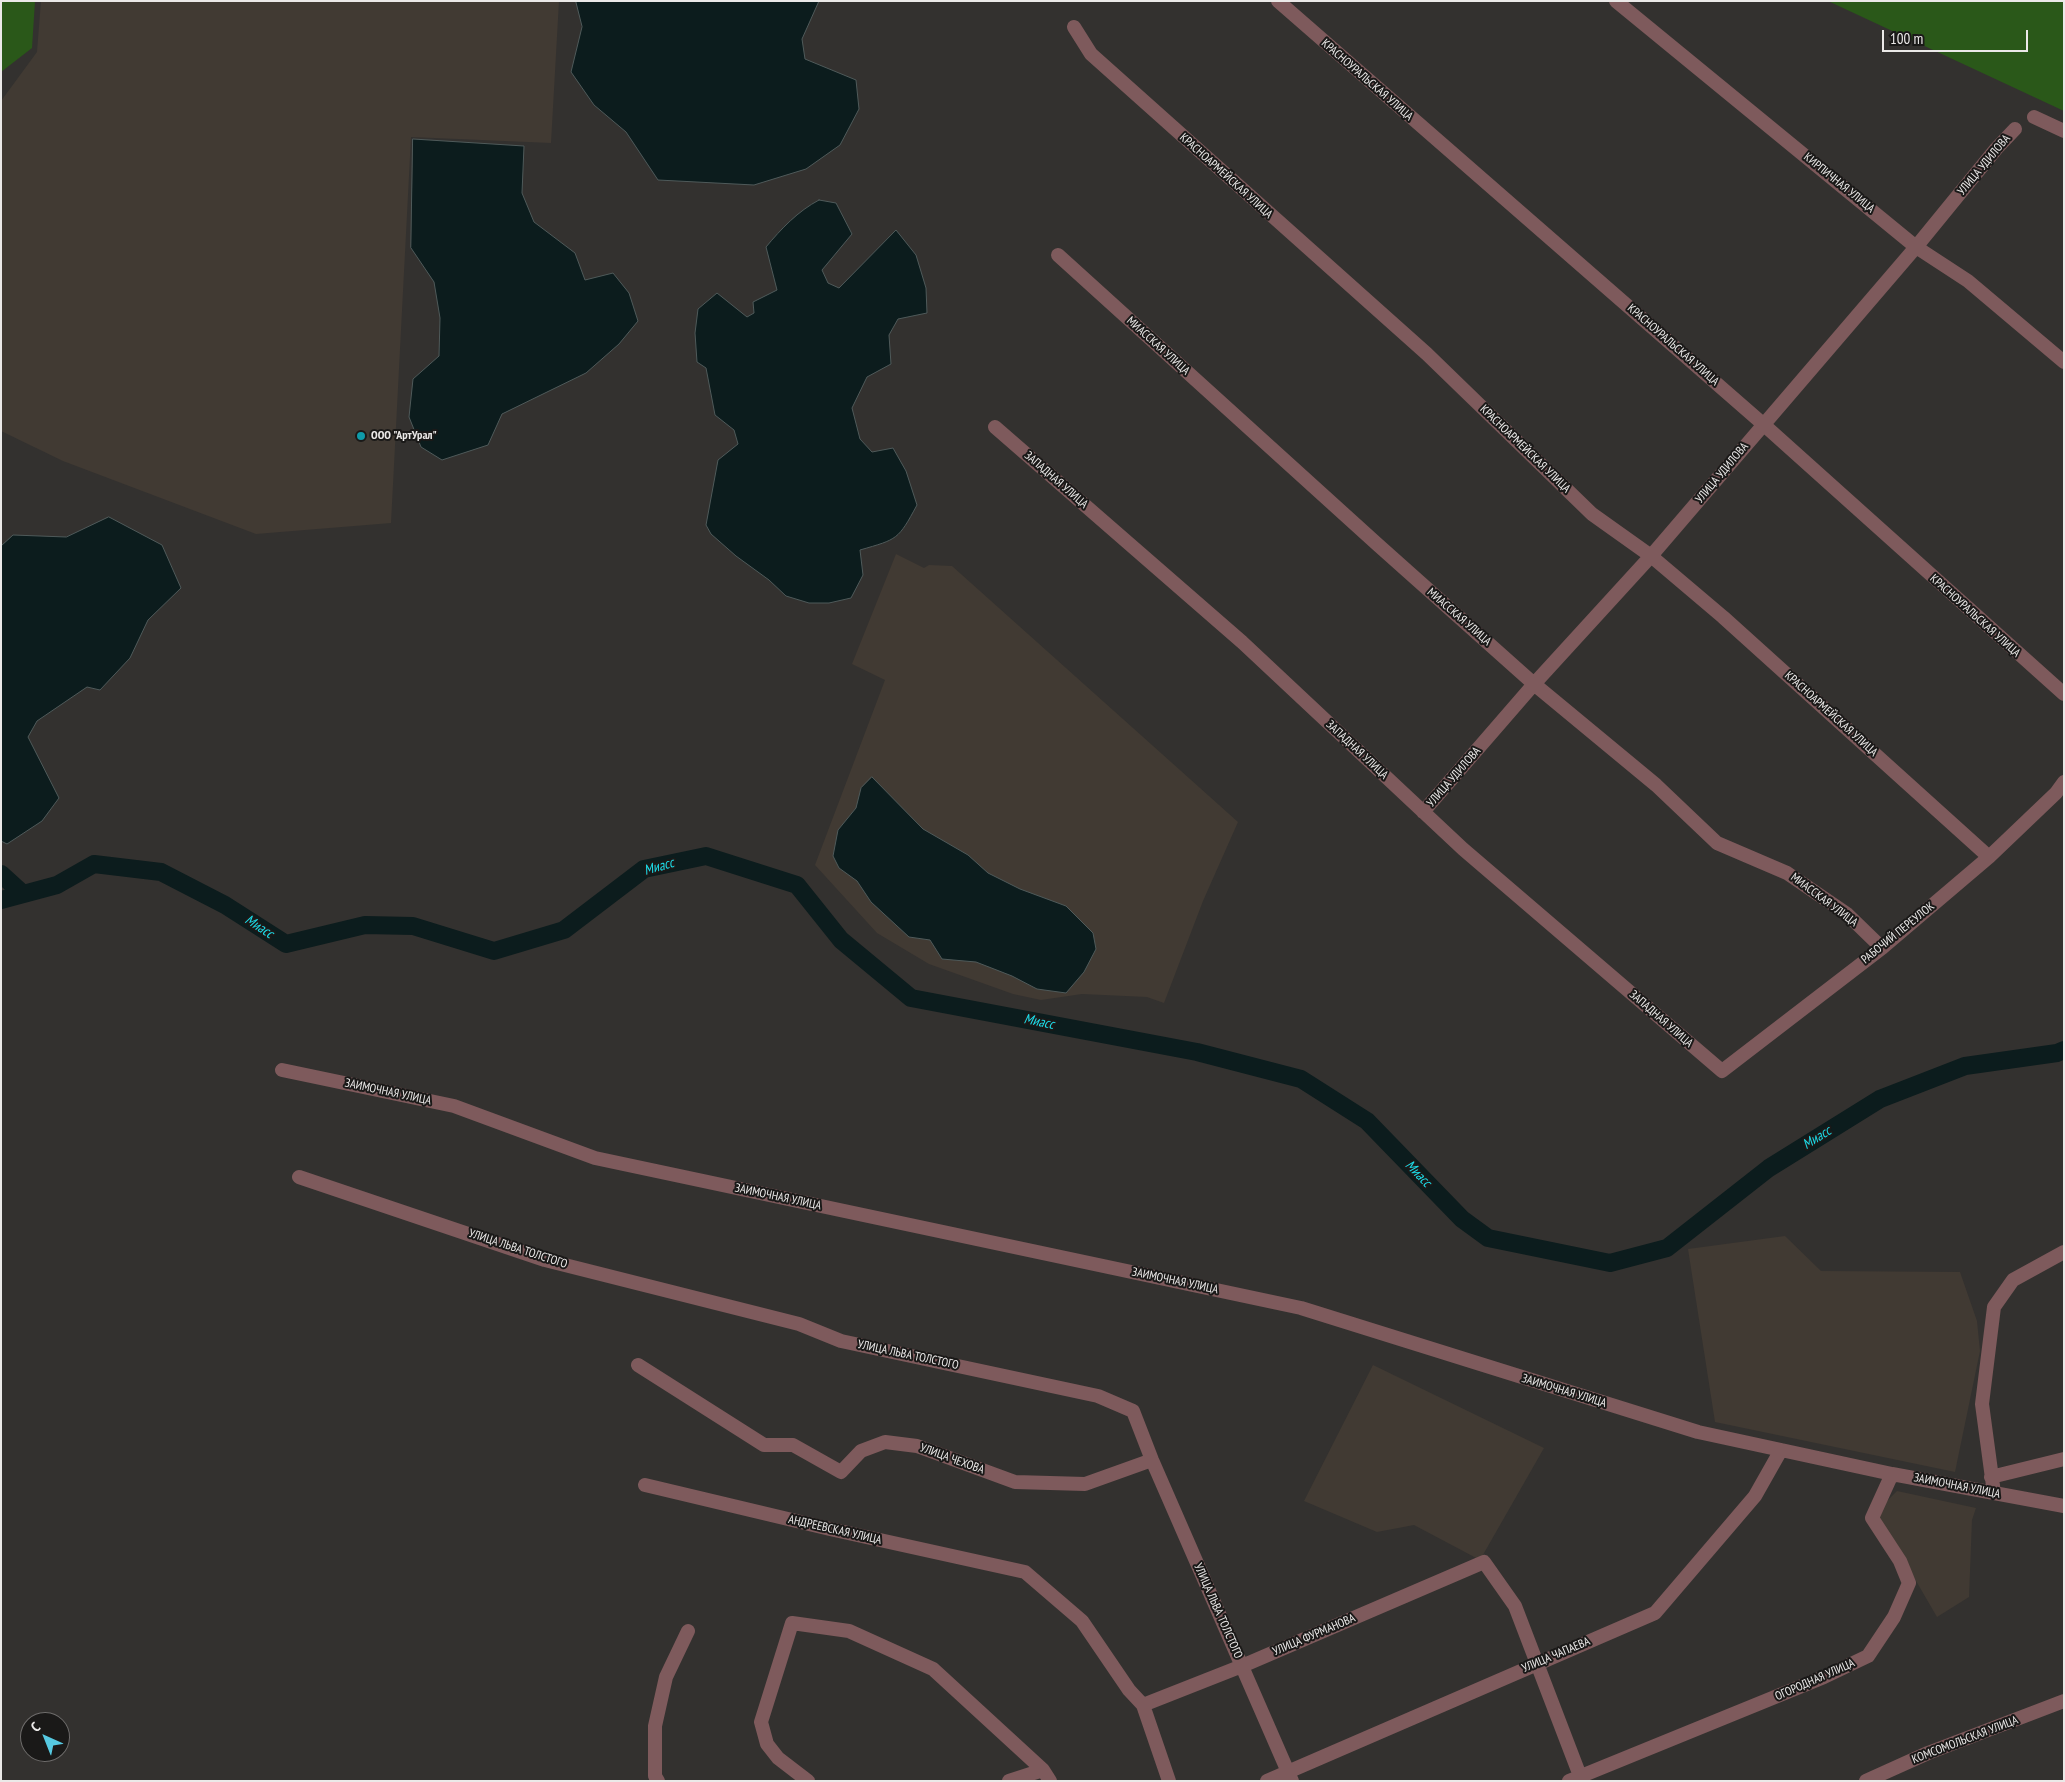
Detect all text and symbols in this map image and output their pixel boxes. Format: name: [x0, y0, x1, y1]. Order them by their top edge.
scale bar: [1885, 20, 2031, 52]
text: 100 m: [1890, 29, 1923, 48]
street label: КРАСНОУРАЛЬСКАЯ УЛИЦА: [1318, 36, 1416, 124]
street label: КРАСНОАРМЕЙСКАЯ УЛИЦА: [1177, 130, 1275, 222]
street label: УЛИЦА УДИЛОВА: [1954, 132, 2014, 198]
street label: КИРПИЧНАЯ УЛИЦА: [1801, 150, 1877, 216]
street label: КРАСНОУРАЛЬСКАЯ УЛИЦА: [1624, 301, 1722, 389]
street label: МИАССКАЯ УЛИЦА: [1123, 314, 1193, 378]
street label: КРАСНОАРМЕЙСКАЯ УЛИЦА: [1477, 402, 1573, 496]
place label: ООО "АртУрал": [371, 429, 437, 443]
marker: ООО "АртУрал": [355, 430, 367, 442]
street label: УЛИЦА УДИЛОВА: [1692, 440, 1752, 506]
street label: ЗАПАДНАЯ УЛИЦА: [1021, 448, 1091, 512]
street label: КРАСНОУРАЛЬСКАЯ УЛИЦА: [1927, 572, 2023, 660]
street label: МИАССКАЯ УЛИЦА: [1424, 585, 1494, 649]
street label: КРАСНОАРМЕЙСКАЯ УЛИЦА: [1782, 668, 1880, 760]
street label: ЗАПАДНАЯ УЛИЦА: [1323, 718, 1391, 782]
street label: УЛИЦА УДИЛОВА: [1424, 744, 1484, 810]
water label: Миасс: [642, 855, 676, 879]
street label: МИАССКАЯ УЛИЦА: [1788, 870, 1860, 930]
street label: РАБОЧИЙ ПЕРЕУЛОК: [1859, 899, 1937, 967]
water label: Миасс: [242, 912, 276, 942]
street label: ЗАПАДНАЯ УЛИЦА: [1626, 987, 1696, 1051]
water label: Миасс: [1022, 1011, 1056, 1033]
street label: ЗАИМОЧНАЯ УЛИЦА: [344, 1076, 432, 1108]
water label: Миасс: [1800, 1123, 1834, 1153]
water label: Миасс: [1401, 1157, 1435, 1191]
street label: ЗАИМОЧНАЯ УЛИЦА: [734, 1181, 822, 1213]
street label: УЛИЦА ЛЬВА ТОЛСТОГО: [467, 1226, 569, 1272]
street label: ЗАИМОЧНАЯ УЛИЦА: [1131, 1265, 1219, 1297]
street label: УЛИЦА ЛЬВА ТОЛСТОГО: [856, 1337, 960, 1373]
street label: ЗАИМОЧНАЯ УЛИЦА: [1520, 1371, 1608, 1411]
street label: УЛИЦА ЧЕХОВА: [918, 1441, 986, 1477]
street label: ЗАИМОЧНАЯ УЛИЦА: [1913, 1471, 2001, 1501]
street label: АНДРЕЕВСКАЯ УЛИЦА: [787, 1512, 883, 1548]
street label: УЛИЦА ЛЬВА ТОЛСТОГО: [1191, 1561, 1245, 1661]
street label: УЛИЦА ФУРМАНОВА: [1270, 1611, 1358, 1659]
street label: УЛИЦА ЧАПАЕВА: [1520, 1634, 1592, 1676]
street label: ОГОРОДНАЯ УЛИЦА: [1773, 1656, 1857, 1704]
north arrow: [20, 1712, 70, 1762]
street label: КОМСОМОЛЬСКАЯ УЛИЦА: [1910, 1713, 2020, 1767]
text: С: [27, 1718, 44, 1736]

